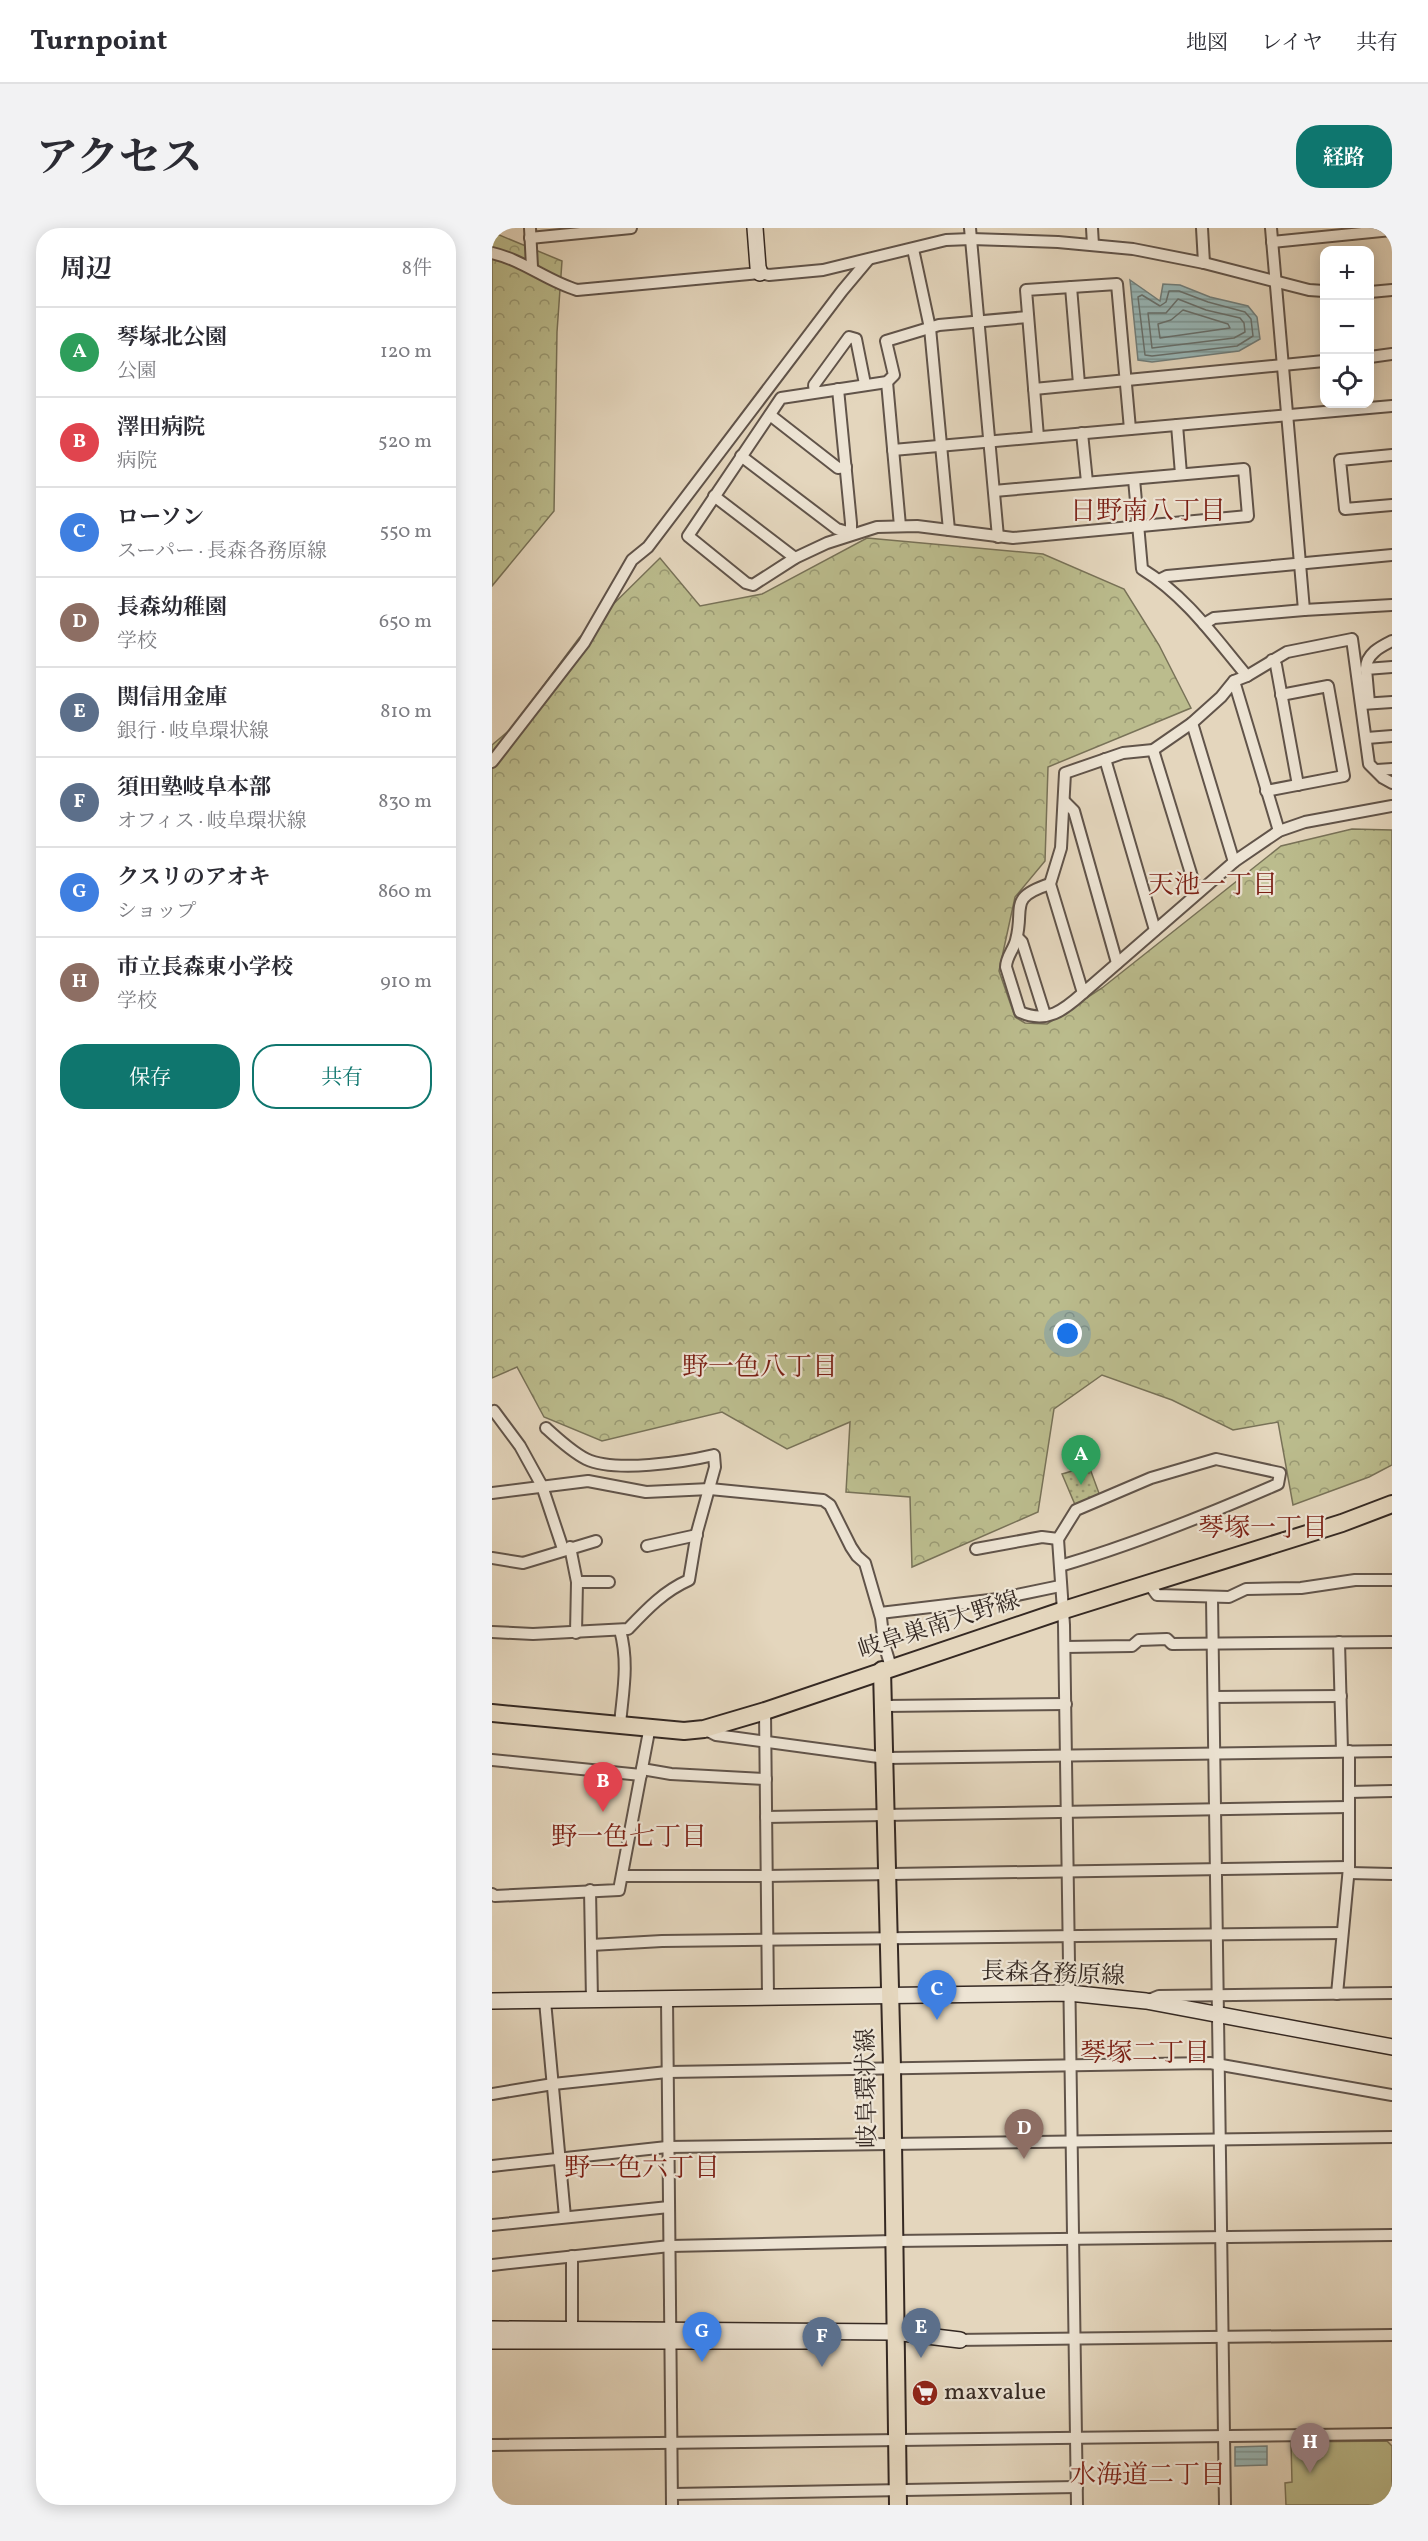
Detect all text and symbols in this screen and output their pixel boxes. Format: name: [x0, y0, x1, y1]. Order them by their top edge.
text: Turnpoint: [30, 22, 167, 61]
text: 地図: [1186, 29, 1228, 58]
text: レイヤ: [1261, 29, 1323, 58]
text: 共有: [1356, 29, 1398, 58]
button: 経路: [1296, 125, 1392, 188]
text: アクセス: [36, 131, 203, 190]
map controls: [1320, 246, 1374, 408]
button: +: [1320, 246, 1374, 300]
text: 周辺: [60, 252, 112, 288]
text: 8件: [402, 255, 432, 283]
button: −: [1320, 300, 1374, 354]
text: 琴塚北公園: [117, 323, 227, 354]
text: A: [72, 338, 87, 366]
text: 120 m: [380, 338, 432, 366]
button: locate: [1320, 354, 1374, 408]
text: 公園: [117, 358, 157, 386]
text: 澤田病院: [117, 413, 205, 444]
text: B: [73, 428, 86, 456]
text: 520 m: [378, 428, 432, 456]
text: 病院: [117, 448, 157, 476]
district label: 日野南八丁目: [1070, 494, 1226, 530]
text: ローソン: [117, 503, 204, 534]
text: C: [73, 518, 86, 546]
text: 550 m: [379, 518, 432, 546]
text: スーパー · 長森各務原線: [117, 538, 327, 566]
text: 長森幼稚園: [117, 593, 227, 624]
text: D: [72, 608, 87, 636]
text: 650 m: [379, 608, 432, 636]
text: 学校: [117, 628, 157, 656]
text: 関信用金庫: [117, 683, 227, 714]
text: E: [73, 698, 86, 726]
text: 810 m: [380, 698, 432, 726]
text: 銀行 · 岐阜環状線: [117, 718, 269, 746]
text: 須田塾岐阜本部: [117, 773, 271, 804]
text: F: [74, 788, 85, 816]
text: 830 m: [378, 788, 432, 816]
text: オフィス · 岐阜環状線: [117, 808, 307, 836]
text: クスリのアオキ: [117, 863, 271, 894]
district label: 天池一丁目: [1148, 868, 1278, 904]
text: G: [72, 878, 87, 906]
text: 860 m: [378, 878, 432, 906]
text: ショップ: [117, 898, 197, 926]
text: 市立長森東小学校: [117, 953, 293, 984]
text: H: [72, 968, 87, 996]
text: 910 m: [380, 968, 432, 996]
text: 学校: [117, 988, 157, 1016]
button: 保存: [60, 1044, 240, 1109]
button: 共有: [252, 1044, 432, 1109]
your location: [1053, 1319, 1082, 1348]
district label: 野一色八丁目: [682, 1350, 838, 1386]
pin: A: [1062, 1436, 1100, 1485]
district label: 琴塚一丁目: [1198, 1511, 1328, 1547]
street label: 岐阜巣南大野線: [854, 1584, 1024, 1668]
pin: B: [584, 1762, 622, 1812]
district label: 野一色七丁目: [551, 1820, 707, 1856]
street label: 長森各務原線: [980, 1955, 1126, 1995]
pin: C: [918, 1970, 956, 2020]
street label: 岐阜環状線: [850, 2028, 886, 2148]
district label: 琴塚二丁目: [1080, 2036, 1210, 2072]
pin: D: [1004, 2110, 1044, 2159]
district label: 野一色六丁目: [564, 2151, 720, 2187]
pin: E: [902, 2308, 940, 2358]
pin: G: [682, 2312, 722, 2362]
pin: F: [802, 2318, 842, 2367]
place label: maxvalue: [944, 2376, 1046, 2410]
supermarket icon: maxvalue: [910, 2378, 940, 2408]
pin: H: [1290, 2424, 1330, 2473]
district label: 水海道二丁目: [1070, 2458, 1226, 2494]

